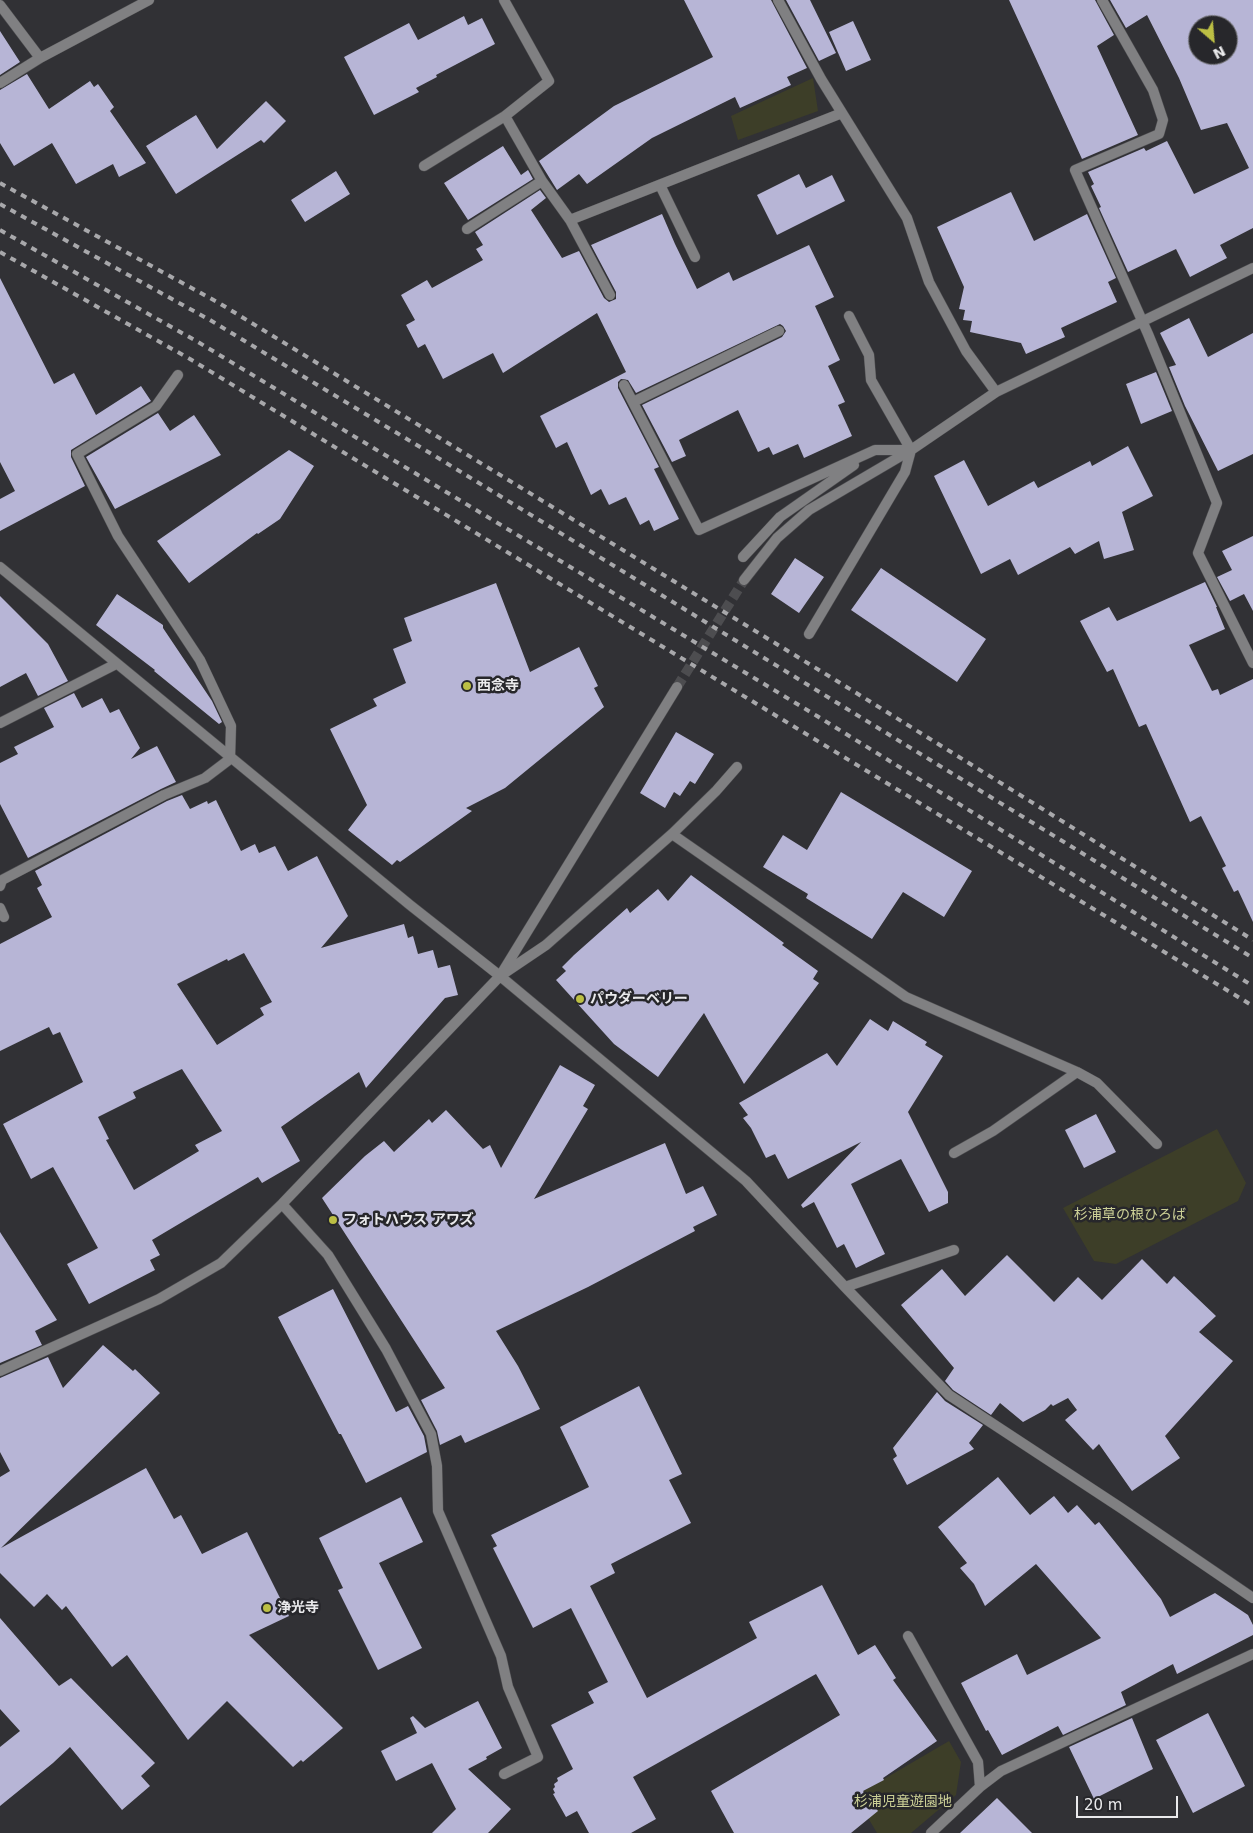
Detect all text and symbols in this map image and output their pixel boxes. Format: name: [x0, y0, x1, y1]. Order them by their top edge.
north arrow: [1188, 15, 1238, 65]
text: N: [1211, 43, 1228, 62]
place label: 西念寺: [477, 678, 519, 694]
marker: 西念寺: [461, 680, 473, 692]
place label: パウダーベリー: [590, 991, 688, 1007]
marker: パウダーベリー: [574, 993, 586, 1005]
park label: 杉浦草の根ひろば: [1074, 1207, 1186, 1223]
place label: フォトハウス アワズ: [343, 1212, 474, 1228]
marker: フォトハウス アワズ: [327, 1214, 339, 1226]
place label: 浄光寺: [277, 1600, 319, 1616]
marker: 浄光寺: [261, 1602, 273, 1614]
scale bar: [1078, 1786, 1180, 1818]
park label: 杉浦児童遊園地: [854, 1794, 952, 1810]
text: 20 m: [1084, 1796, 1122, 1814]

